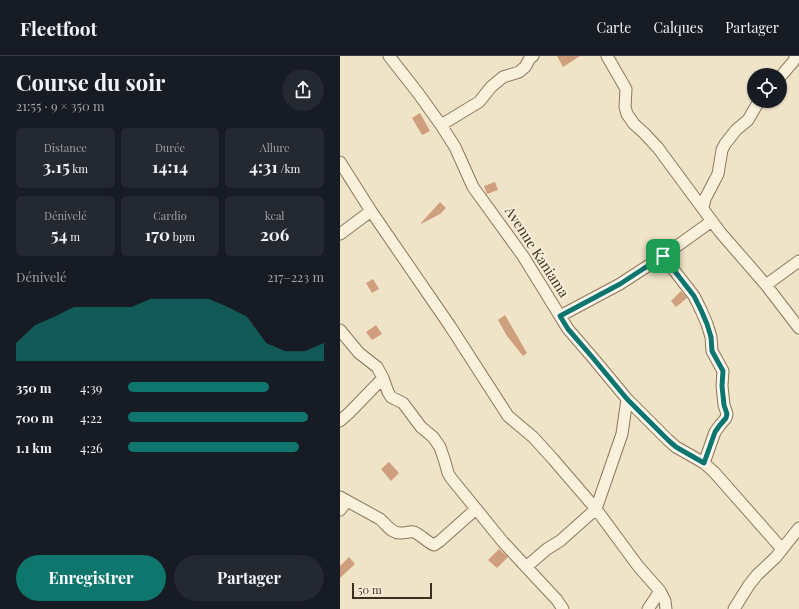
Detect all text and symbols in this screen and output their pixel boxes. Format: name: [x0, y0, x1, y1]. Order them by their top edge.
text: Fleetfoot: [20, 15, 97, 41]
text: Carte: [597, 18, 631, 37]
text: Calques: [653, 18, 703, 37]
text: Partager: [725, 18, 779, 37]
text: Course du soir: [16, 67, 165, 97]
map controls: [747, 68, 787, 108]
button: locate: [747, 68, 787, 108]
button: share: [282, 69, 324, 111]
text: 21:55 · 9 × 350 m: [16, 97, 105, 114]
text: Distance: [44, 140, 87, 155]
text: Durée: [155, 140, 185, 155]
text: Allure: [260, 140, 290, 155]
text: 3.15: [43, 155, 70, 177]
text: 14:14: [152, 155, 188, 177]
text: 4:31: [249, 155, 278, 177]
text: km: [70, 161, 88, 176]
text: /km: [278, 161, 300, 176]
street label: Avenue Kaniama: [500, 202, 574, 301]
text: Dénivelé: [44, 208, 87, 223]
text: Cardio: [153, 208, 187, 223]
text: kcal: [265, 208, 285, 223]
text: 54: [51, 223, 67, 245]
text: 170: [145, 223, 170, 245]
text: 206: [260, 223, 289, 245]
text: m: [67, 229, 80, 244]
text: bpm: [170, 229, 195, 244]
pin: [646, 239, 680, 273]
icon: arrive: [652, 245, 674, 267]
text: Dénivelé: [16, 268, 67, 285]
text: 217–223 m: [267, 268, 324, 285]
text: 350 m: [16, 379, 52, 396]
text: 4:39: [80, 379, 102, 396]
text: 700 m: [16, 409, 53, 426]
text: 4:22: [80, 409, 102, 426]
text: 1.1 km: [16, 439, 52, 456]
text: 4:26: [80, 439, 103, 456]
button: Enregistrer: [16, 555, 166, 601]
button: Partager: [174, 555, 324, 601]
scale bar: [352, 581, 432, 600]
text: 50 m: [358, 582, 382, 597]

